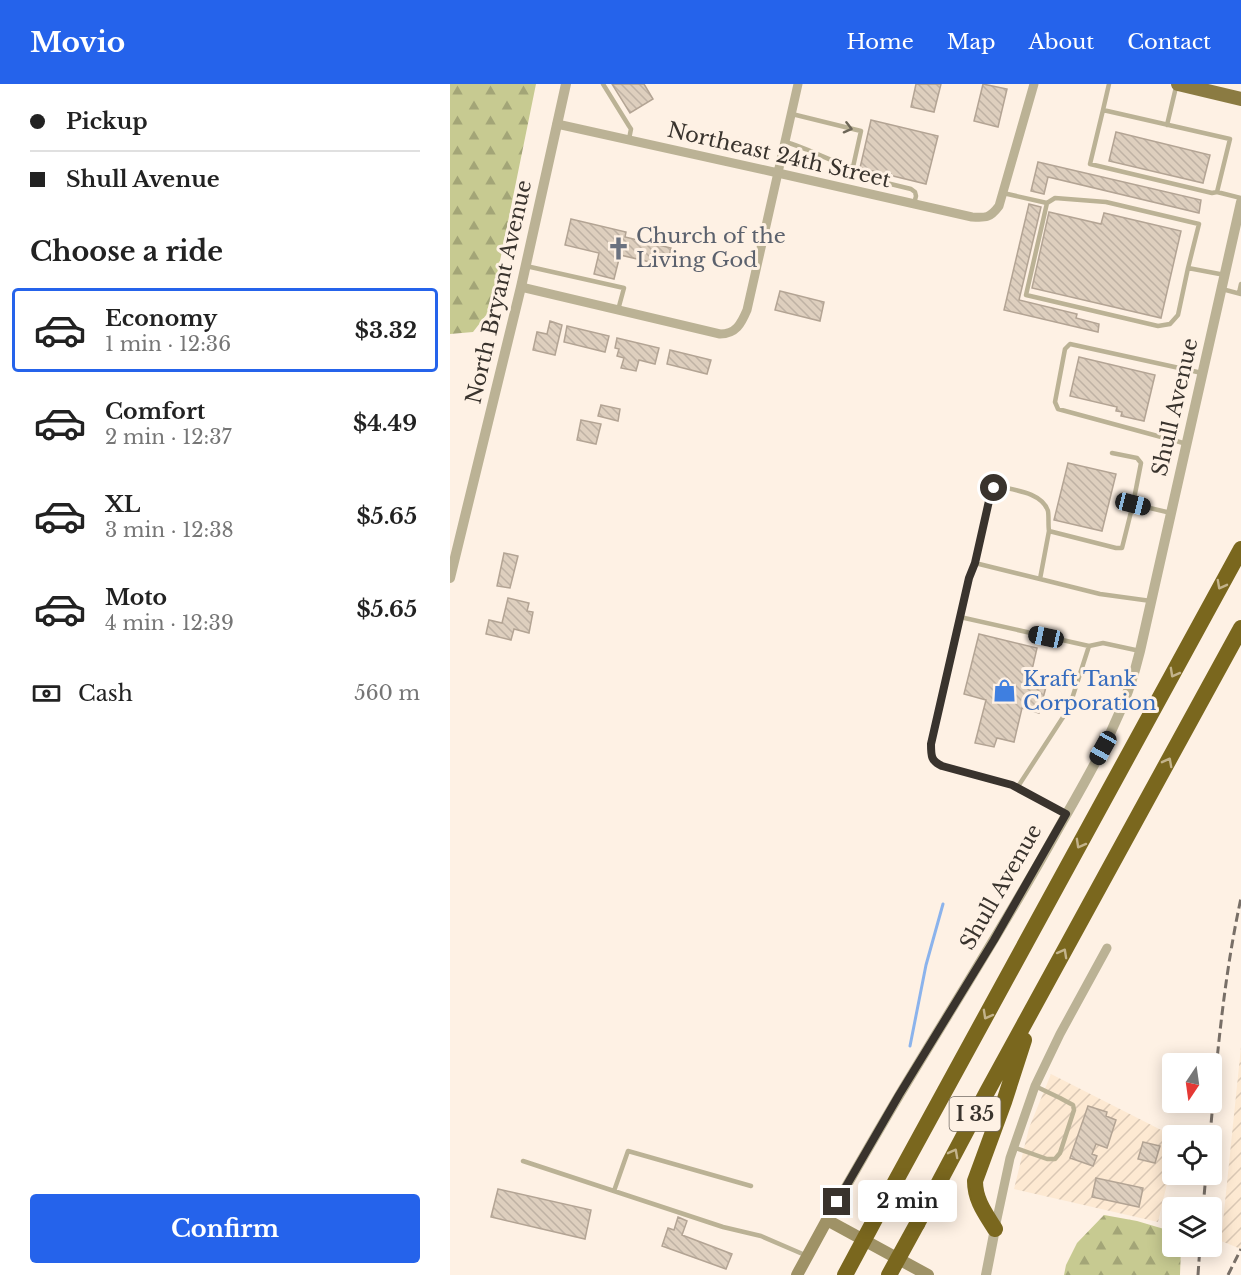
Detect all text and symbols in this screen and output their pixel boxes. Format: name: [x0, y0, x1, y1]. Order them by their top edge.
text: Movio: [30, 25, 125, 60]
text: Home: [847, 29, 914, 55]
text: Map: [947, 29, 995, 55]
text: About: [1028, 29, 1094, 55]
text: Contact: [1127, 29, 1211, 55]
text: Pickup: [66, 108, 148, 135]
street label: Northeast 24th Street: [665, 117, 893, 193]
one-way arrow: [843, 120, 853, 133]
text: Shull Avenue: [66, 166, 220, 193]
street label: North Bryant Avenue: [461, 178, 537, 406]
place label: Church of the Living God: [636, 223, 786, 273]
text: Choose a ride: [30, 235, 223, 268]
church icon: Church of the Living God: [605, 235, 631, 261]
icon: car: [33, 303, 87, 357]
text: Economy: [105, 305, 217, 332]
text: $3.32: [355, 317, 417, 344]
text: 1 min · 12:36: [105, 332, 231, 356]
street label: Shull Avenue: [1146, 335, 1204, 479]
icon: car: [33, 396, 87, 450]
text: Comfort: [105, 398, 205, 425]
text: $4.49: [353, 410, 417, 437]
text: 2 min · 12:37: [105, 425, 232, 449]
route start: [980, 474, 1007, 501]
icon: car: [33, 489, 87, 543]
text: XL: [105, 491, 140, 518]
car: [1113, 491, 1153, 517]
text: $5.65: [356, 503, 417, 530]
text: 3 min · 12:38: [105, 518, 234, 542]
one-way arrow: [1217, 579, 1228, 590]
icon: car: [33, 582, 87, 636]
text: Moto: [105, 584, 167, 611]
text: $5.65: [356, 596, 417, 623]
text: 4 min · 12:39: [105, 611, 234, 635]
car: [1027, 624, 1065, 650]
place label: Kraft Tank Corporation: [1023, 666, 1157, 716]
one-way arrow: [1170, 667, 1181, 677]
icon: cash: [30, 677, 63, 710]
shop icon: Kraft Tank Corporation: [992, 678, 1018, 704]
text: Cash: [78, 680, 133, 707]
text: 560 m: [354, 681, 420, 705]
car: [1086, 728, 1120, 768]
one-way arrow: [1161, 758, 1172, 768]
street label: Shull Avenue: [955, 819, 1047, 955]
one-way arrow: [1076, 838, 1087, 848]
one-way arrow: [1056, 949, 1067, 960]
one-way arrow: [983, 1009, 994, 1019]
north arrow: [1162, 1053, 1222, 1113]
map controls: [1162, 1053, 1222, 1257]
road number: I 35: [950, 1097, 1000, 1131]
button: locate: [1162, 1125, 1222, 1185]
one-way arrow: [947, 1149, 958, 1160]
callout: 2 min: [858, 1181, 957, 1223]
route end: [823, 1188, 850, 1215]
text: 2 min: [876, 1189, 939, 1213]
button: Confirm: [30, 1194, 420, 1263]
button: layers: [1162, 1197, 1222, 1257]

